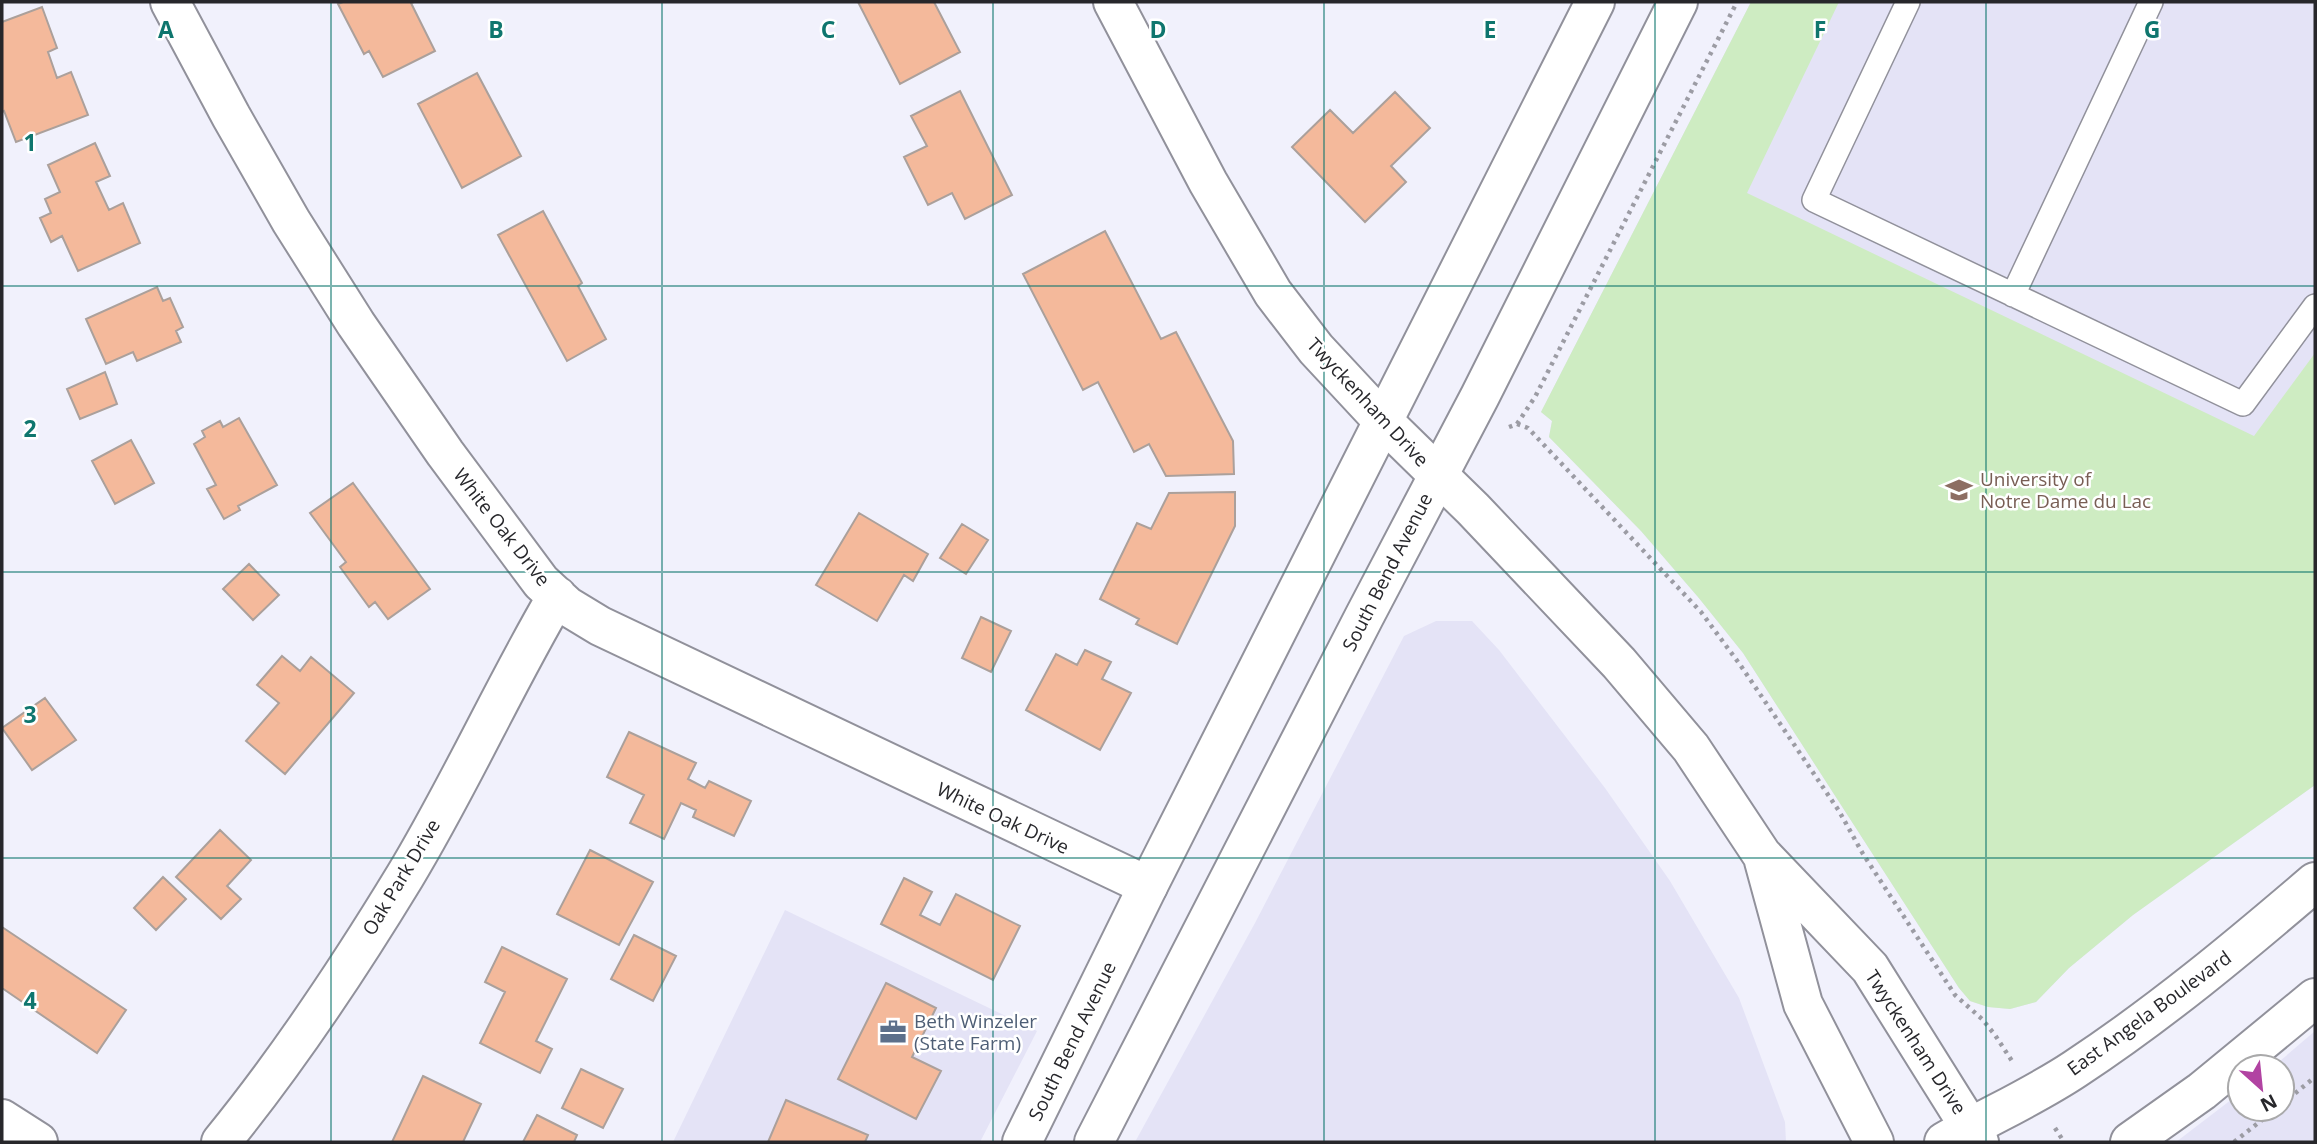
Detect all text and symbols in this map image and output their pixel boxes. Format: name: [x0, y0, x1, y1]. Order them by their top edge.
text: A: [158, 13, 174, 45]
text: B: [488, 13, 504, 45]
text: C: [821, 13, 835, 45]
text: D: [1149, 13, 1167, 45]
text: E: [1484, 13, 1496, 45]
text: F: [1814, 13, 1826, 45]
text: G: [2144, 13, 2160, 45]
text: 1: [23, 126, 37, 158]
street label: Twyckenham Drive: [1301, 332, 1435, 472]
text: 2: [23, 412, 37, 444]
street label: White Oak Drive: [448, 463, 556, 591]
place label: University of Notre Dame du Lac: [1980, 466, 2151, 514]
school or university icon: University of Notre Dame du Lac: [1944, 475, 1974, 505]
street label: South Bend Avenue: [1336, 489, 1438, 655]
text: 3: [23, 698, 37, 730]
street label: White Oak Drive: [933, 776, 1073, 860]
street label: Oak Park Drive: [356, 814, 446, 940]
street label: East Angela Boulevard: [2062, 945, 2236, 1081]
street label: South Bend Avenue: [1022, 957, 1122, 1125]
street label: Twyckenham Drive: [1860, 965, 1972, 1119]
text: 4: [23, 984, 37, 1016]
place label: Beth Winzeler (State Farm): [914, 1008, 1037, 1056]
office icon: Beth Winzeler (State Farm): [878, 1017, 908, 1047]
north arrow: [2226, 1053, 2296, 1123]
text: N: [2256, 1088, 2282, 1118]

